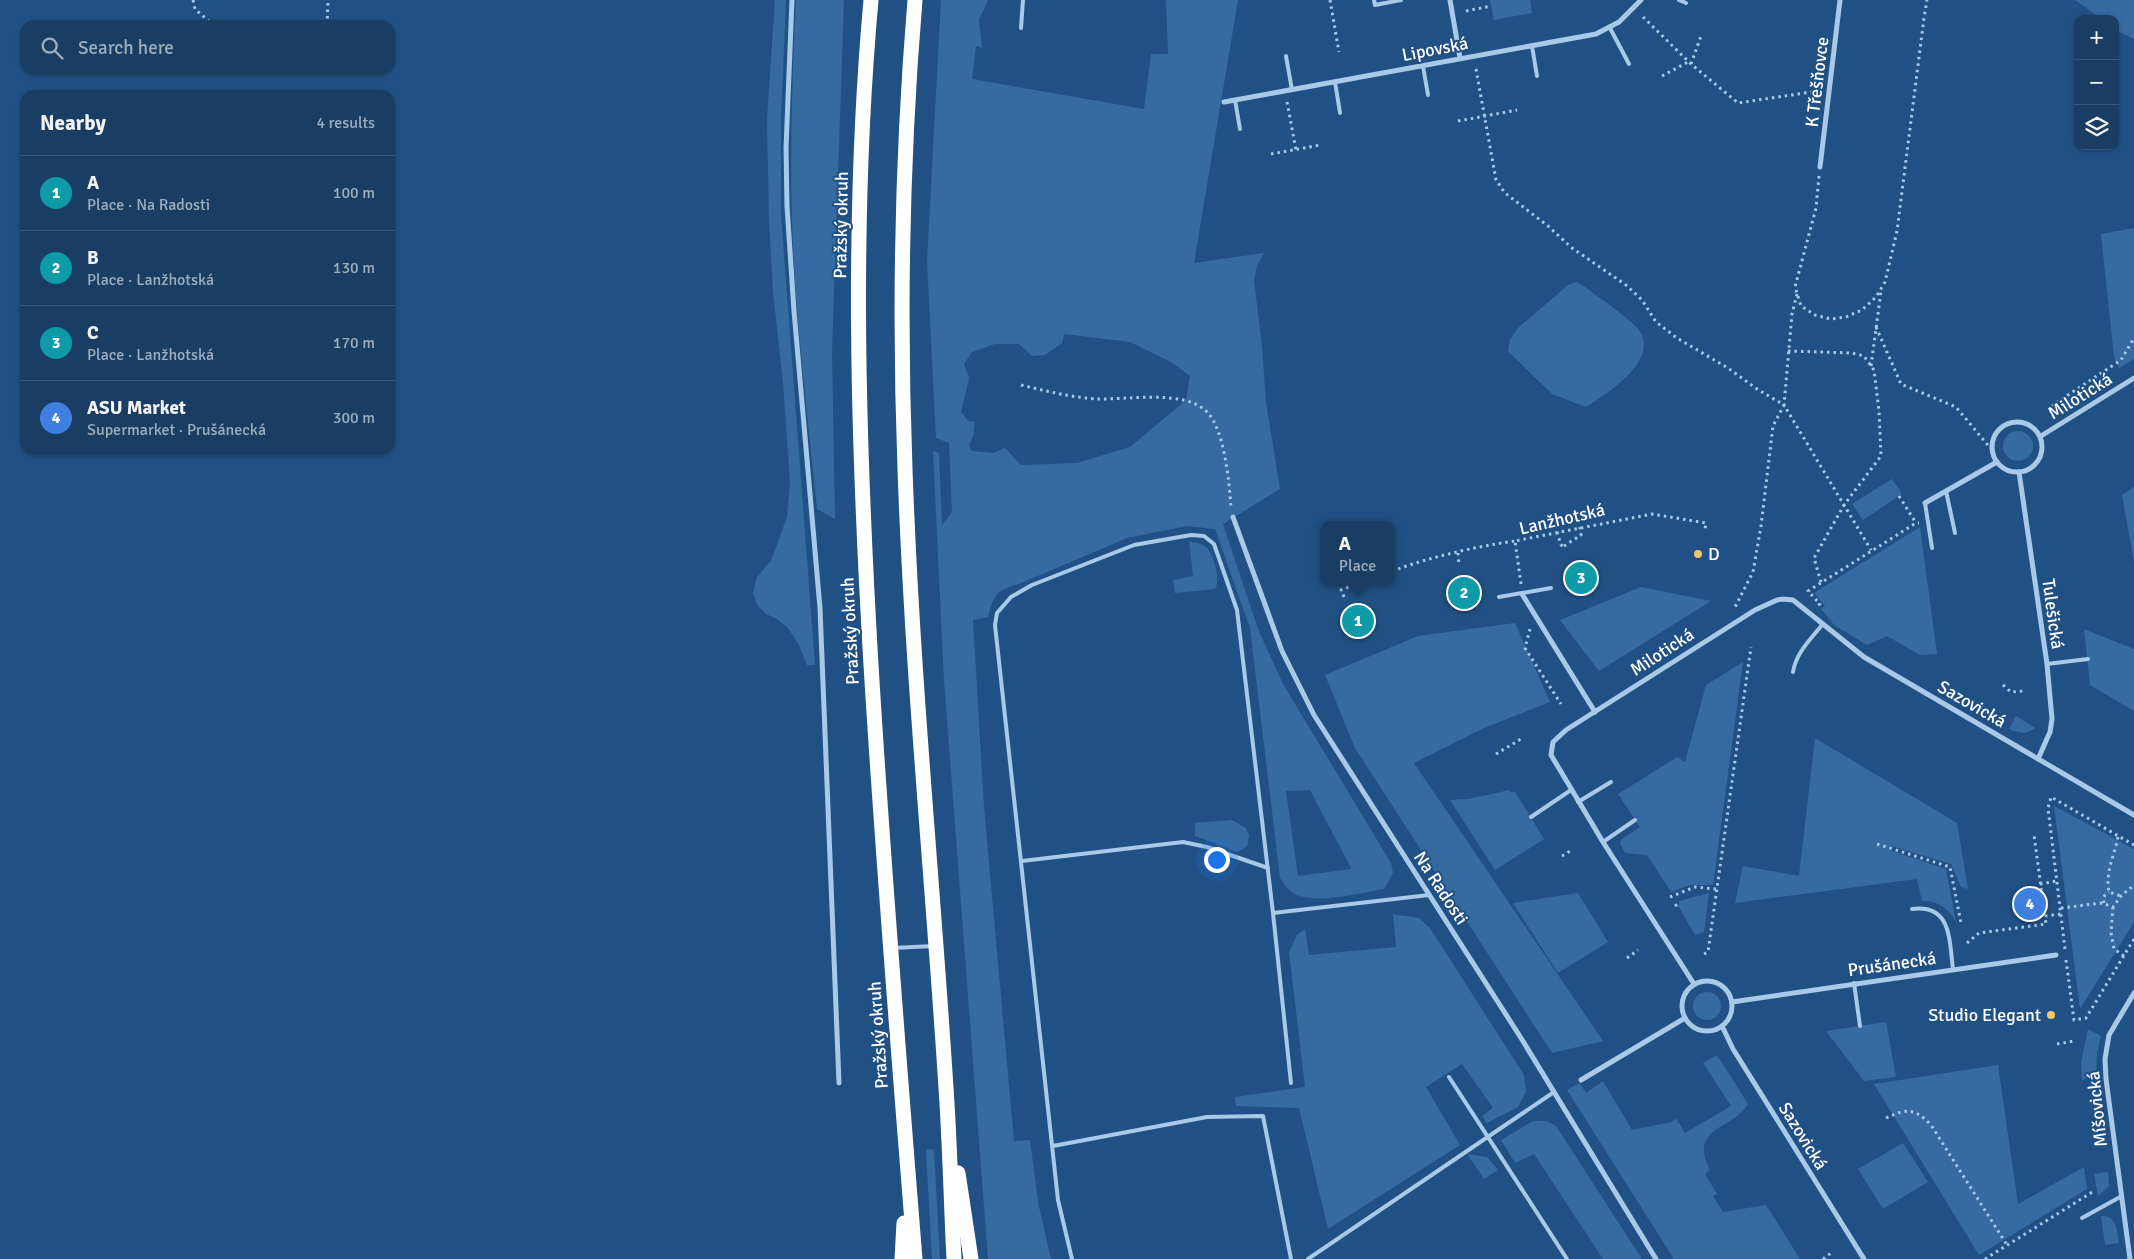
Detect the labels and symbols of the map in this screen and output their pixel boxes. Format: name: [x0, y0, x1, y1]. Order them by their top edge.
street label: Lipovská: [1400, 32, 1470, 66]
street label: K Třešňovce: [1801, 36, 1833, 128]
street label: Pražský okruh: [829, 171, 853, 279]
street label: Milotická: [2044, 368, 2116, 424]
street label: Lanžhotská: [1517, 498, 1607, 540]
place label: D: [1708, 543, 1720, 565]
marker: D: [1692, 548, 1704, 560]
pin: 3: [1565, 559, 1597, 597]
pin: 2: [1448, 574, 1480, 612]
street label: Pražský okruh: [836, 577, 864, 685]
street label: Tulešická: [2037, 577, 2069, 651]
pin: 1: [1342, 602, 1374, 640]
street label: Milotická: [1626, 623, 1698, 681]
street label: Sazovická: [1934, 676, 2010, 732]
your location: [1204, 847, 1230, 873]
street label: Na Radosti: [1409, 847, 1473, 929]
pin: 4: [2014, 885, 2046, 923]
street label: Prušánecká: [1846, 947, 1938, 981]
street label: Pražský okruh: [863, 981, 893, 1089]
place label: Studio Elegant: [1928, 1004, 2041, 1026]
marker: Studio Elegant: [2045, 1009, 2057, 1021]
street label: Míšovická: [2082, 1070, 2112, 1148]
street label: Sazovická: [1774, 1098, 1832, 1174]

